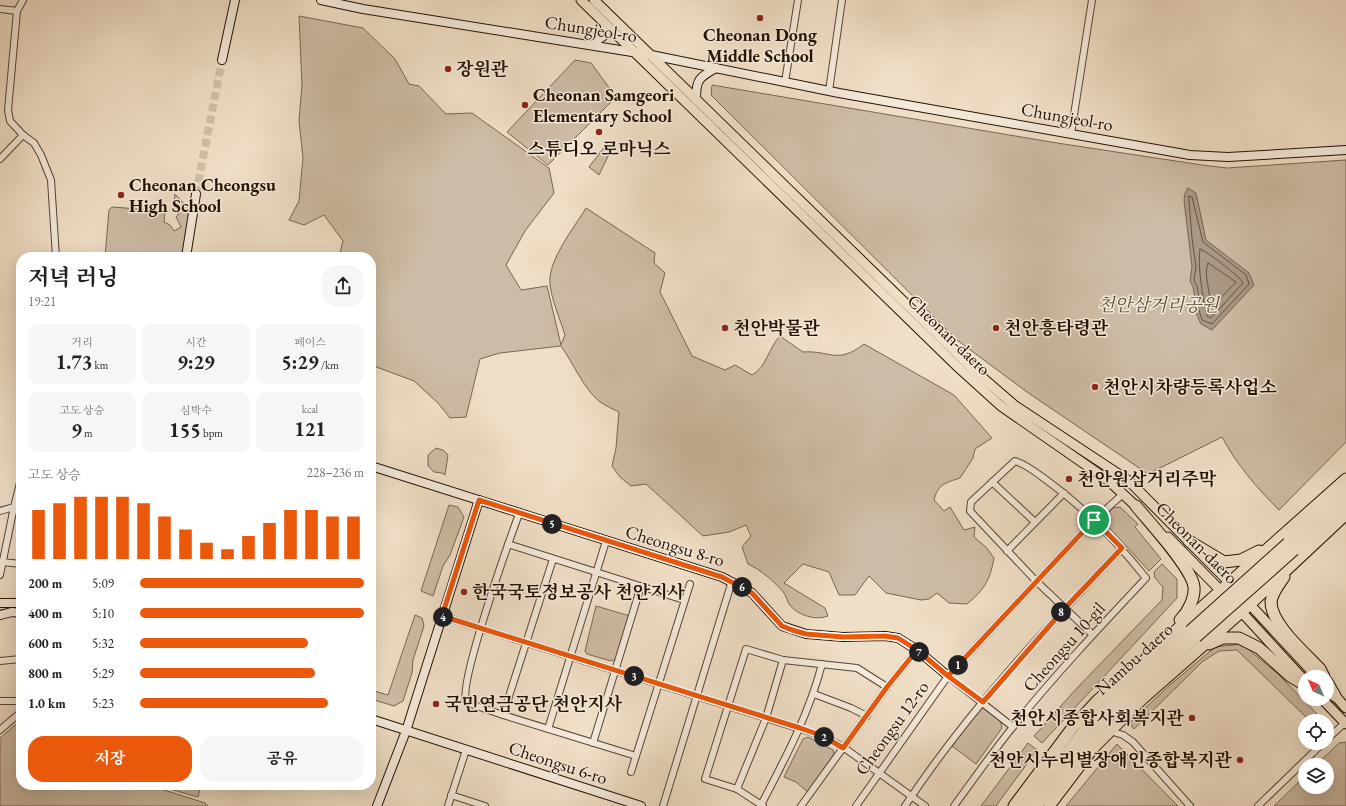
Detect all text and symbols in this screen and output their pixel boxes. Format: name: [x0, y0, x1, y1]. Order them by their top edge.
street label: Chungjeol-ro: [543, 10, 639, 47]
marker: Cheonan Dong Middle School: [755, 13, 765, 23]
place label: Cheonan Dong Middle School: [703, 23, 818, 67]
place label: 장원관: [456, 57, 509, 80]
marker: 장원관: [443, 64, 453, 74]
place label: Cheonan Samgeori Elementary School: [533, 83, 675, 127]
street label: Chungjeol-ro: [1019, 97, 1115, 136]
marker: Cheonan Samgeori Elementary School: [520, 100, 530, 110]
marker: 스튜디오 로마닉스: [594, 127, 604, 137]
place label: 스튜디오 로마닉스: [527, 137, 671, 160]
place label: Cheonan Cheongsu High School: [129, 173, 276, 217]
marker: Cheonan Cheongsu High School: [116, 190, 126, 200]
text: 저녁 러닝: [28, 263, 118, 292]
button: share: [322, 265, 364, 307]
street label: Cheonan-daero: [903, 289, 996, 380]
text: 19:21: [28, 293, 56, 310]
park label: 천안삼거리공원: [1097, 293, 1220, 316]
place label: 천안박물관: [733, 316, 821, 339]
place label: 천안흥타령관: [1004, 316, 1109, 339]
marker: 천안박물관: [720, 323, 730, 333]
marker: 천안흥타령관: [991, 323, 1001, 333]
text: 거리: [71, 335, 93, 349]
text: 시간: [185, 335, 207, 349]
text: 페이스: [294, 335, 326, 349]
text: 1.73: [56, 349, 92, 375]
text: 9:29: [177, 349, 215, 375]
text: 5:29: [281, 349, 319, 375]
text: km: [92, 358, 108, 372]
text: /km: [319, 358, 339, 372]
place label: 천안시차량등록사업소: [1103, 375, 1277, 398]
marker: 천안시차량등록사업소: [1090, 382, 1100, 392]
text: kcal: [302, 402, 318, 416]
text: 고도 상승: [60, 403, 104, 417]
text: 심박수: [180, 403, 212, 417]
text: 121: [294, 416, 326, 442]
text: 9: [71, 417, 82, 443]
text: 155: [169, 417, 201, 443]
text: m: [82, 426, 93, 440]
text: bpm: [201, 426, 223, 440]
text: 228–236 m: [307, 464, 364, 481]
text: 고도 상승: [28, 466, 81, 483]
place label: 천안원삼거리주막: [1077, 467, 1217, 490]
marker: 천안원삼거리주막: [1064, 474, 1074, 484]
street label: Cheonan-daero: [1151, 497, 1243, 589]
pin: [1077, 503, 1111, 537]
icon: arrive: [1083, 509, 1105, 531]
pin: 5: [542, 514, 562, 534]
text: 5: [549, 517, 555, 531]
street label: Cheongsu 8-ro: [623, 520, 728, 572]
text: 200 m: [28, 575, 62, 592]
text: 5:09: [92, 575, 114, 592]
pin: 6: [732, 577, 752, 597]
place label: 한국국토정보공사 천안지사: [472, 580, 686, 603]
text: 6: [739, 580, 745, 594]
marker: 한국국토정보공사 천안지사: [459, 587, 469, 597]
street label: Cheongsu 10-gil: [1017, 597, 1110, 696]
pin: 8: [1051, 602, 1071, 622]
text: 400 m: [28, 605, 62, 622]
text: 5:10: [92, 605, 114, 622]
text: 8: [1058, 605, 1064, 619]
pin: 4: [433, 607, 453, 627]
text: 4: [440, 610, 446, 624]
street label: Nambu-daero: [1090, 617, 1178, 700]
text: 600 m: [28, 635, 62, 652]
text: 5:32: [92, 635, 114, 652]
pin: 7: [909, 642, 929, 662]
text: 7: [916, 645, 922, 659]
pin: 1: [948, 655, 968, 675]
text: 1: [955, 658, 961, 672]
text: 800 m: [28, 665, 62, 682]
text: 5:29: [92, 665, 114, 682]
pin: 3: [624, 666, 644, 686]
text: 3: [631, 669, 637, 683]
north arrow: [1298, 670, 1334, 706]
map controls: [1298, 670, 1334, 794]
street label: Cheongsu 12-ro: [850, 676, 934, 779]
place label: 국민연금공단 천안지사: [444, 692, 623, 715]
text: 1.0 km: [28, 695, 66, 712]
text: 5:23: [92, 695, 114, 712]
marker: 국민연금공단 천안지사: [431, 699, 441, 709]
place label: 천안시종합사회복지관: [1010, 706, 1185, 729]
marker: 천안시종합사회복지관: [1187, 713, 1197, 723]
button: locate: [1298, 714, 1334, 750]
pin: 2: [814, 727, 834, 747]
text: 2: [821, 730, 827, 744]
button: 저장: [28, 736, 192, 782]
button: 공유: [200, 736, 364, 782]
street label: Cheongsu 6-ro: [506, 736, 611, 789]
place label: 천안시누리별장애인종합복지관: [989, 748, 1233, 771]
marker: 천안시누리별장애인종합복지관: [1235, 755, 1245, 765]
button: layers: [1298, 758, 1334, 794]

